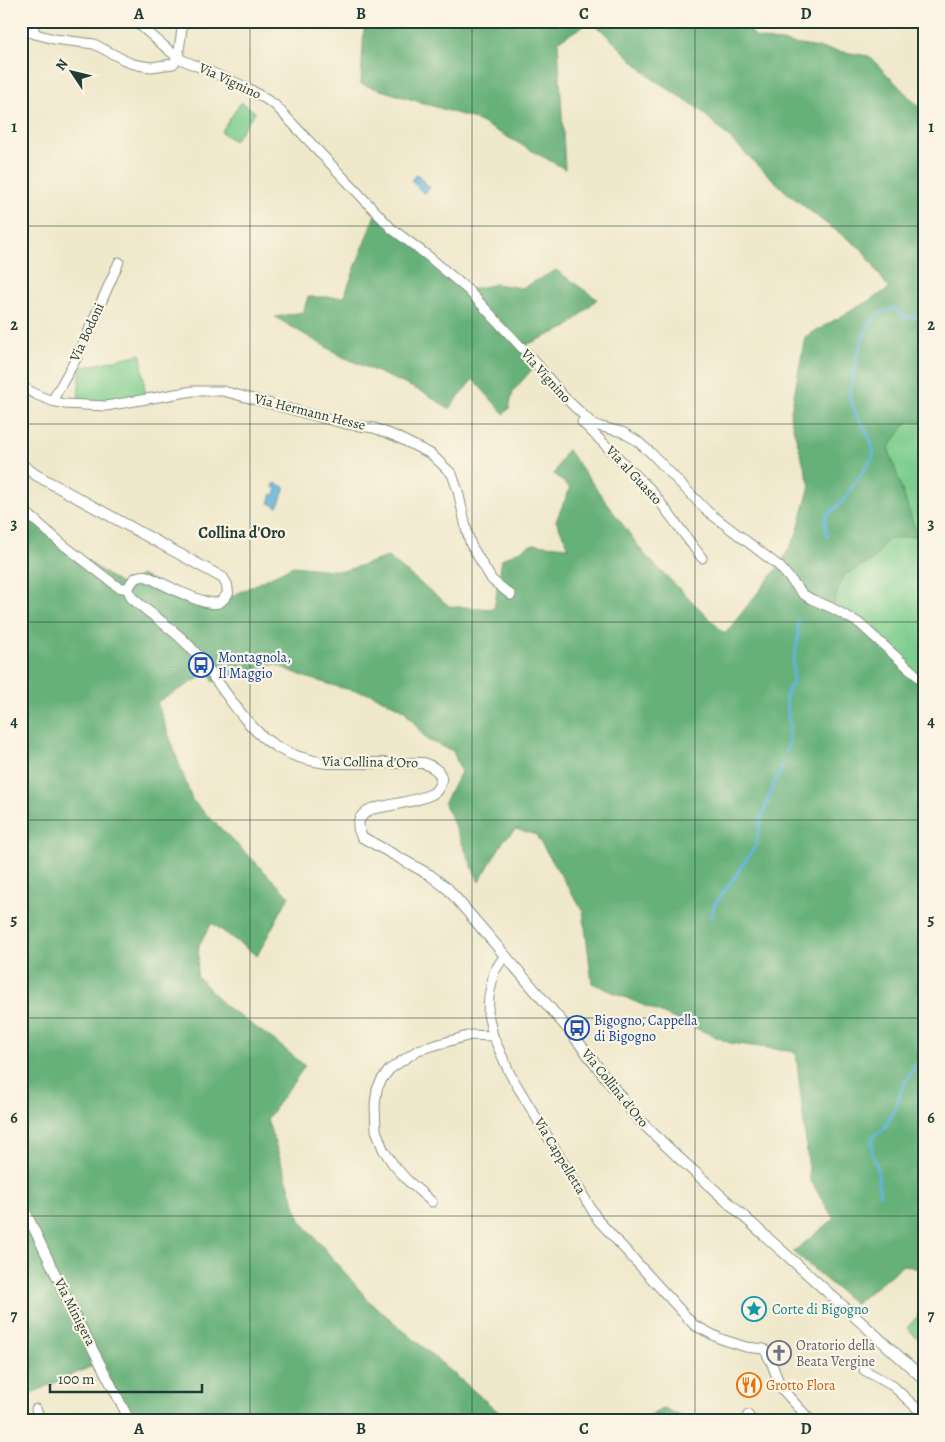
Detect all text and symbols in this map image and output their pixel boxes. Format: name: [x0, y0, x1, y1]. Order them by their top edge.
text: A: [133, 3, 145, 25]
text: B: [356, 3, 366, 25]
text: C: [579, 3, 589, 25]
text: D: [800, 3, 812, 25]
north arrow: [48, 48, 98, 98]
text: N: [51, 55, 72, 74]
street label: Via Vignino: [195, 58, 264, 104]
text: 1: [11, 116, 17, 138]
text: 1: [928, 116, 934, 138]
street label: Via Bodoni: [65, 300, 109, 365]
text: 2: [10, 314, 18, 336]
text: 2: [927, 314, 935, 336]
street label: Via Vignino: [516, 344, 575, 407]
street label: Via Hermann Hesse: [252, 389, 367, 435]
street label: Via al Guasto: [601, 441, 666, 509]
text: 3: [11, 513, 18, 535]
text: 3: [928, 513, 935, 535]
district label: Collina d'Oro: [198, 522, 286, 544]
place label: Montagnola, Il Maggio: [218, 648, 291, 683]
bus stop icon: Montagnola, Il Maggio: [188, 652, 214, 678]
text: 4: [10, 711, 18, 733]
text: 4: [927, 711, 935, 733]
street label: Via Collina d'Oro: [321, 752, 418, 772]
text: 5: [11, 909, 18, 931]
text: 5: [928, 909, 935, 931]
place label: Bigogno, Cappella di Bigogno: [594, 1011, 698, 1046]
bus stop icon: Bigogno, Cappella di Bigogno: [564, 1015, 590, 1041]
street label: Via Collina d'Oro: [577, 1044, 653, 1131]
text: 6: [10, 1107, 18, 1129]
text: 6: [927, 1107, 935, 1129]
street label: Via Cappelletta: [529, 1113, 591, 1198]
street label: Via Minigera: [49, 1274, 100, 1349]
place icon: Corte di Bigogno: [741, 1296, 767, 1322]
place label: Corte di Bigogno: [772, 1300, 869, 1319]
text: 7: [11, 1305, 18, 1327]
text: 7: [928, 1305, 935, 1327]
place label: Oratorio della Beata Vergine: [796, 1336, 876, 1371]
church icon: Oratorio della Beata Vergine: [766, 1340, 792, 1366]
scale bar: [50, 1362, 202, 1394]
text: 100 m: [58, 1369, 95, 1389]
restaurant icon: Grotto Flora: [736, 1372, 762, 1398]
place label: Grotto Flora: [766, 1376, 836, 1395]
text: A: [133, 1418, 145, 1440]
text: B: [356, 1418, 366, 1440]
text: C: [579, 1418, 589, 1440]
text: D: [800, 1418, 812, 1440]

